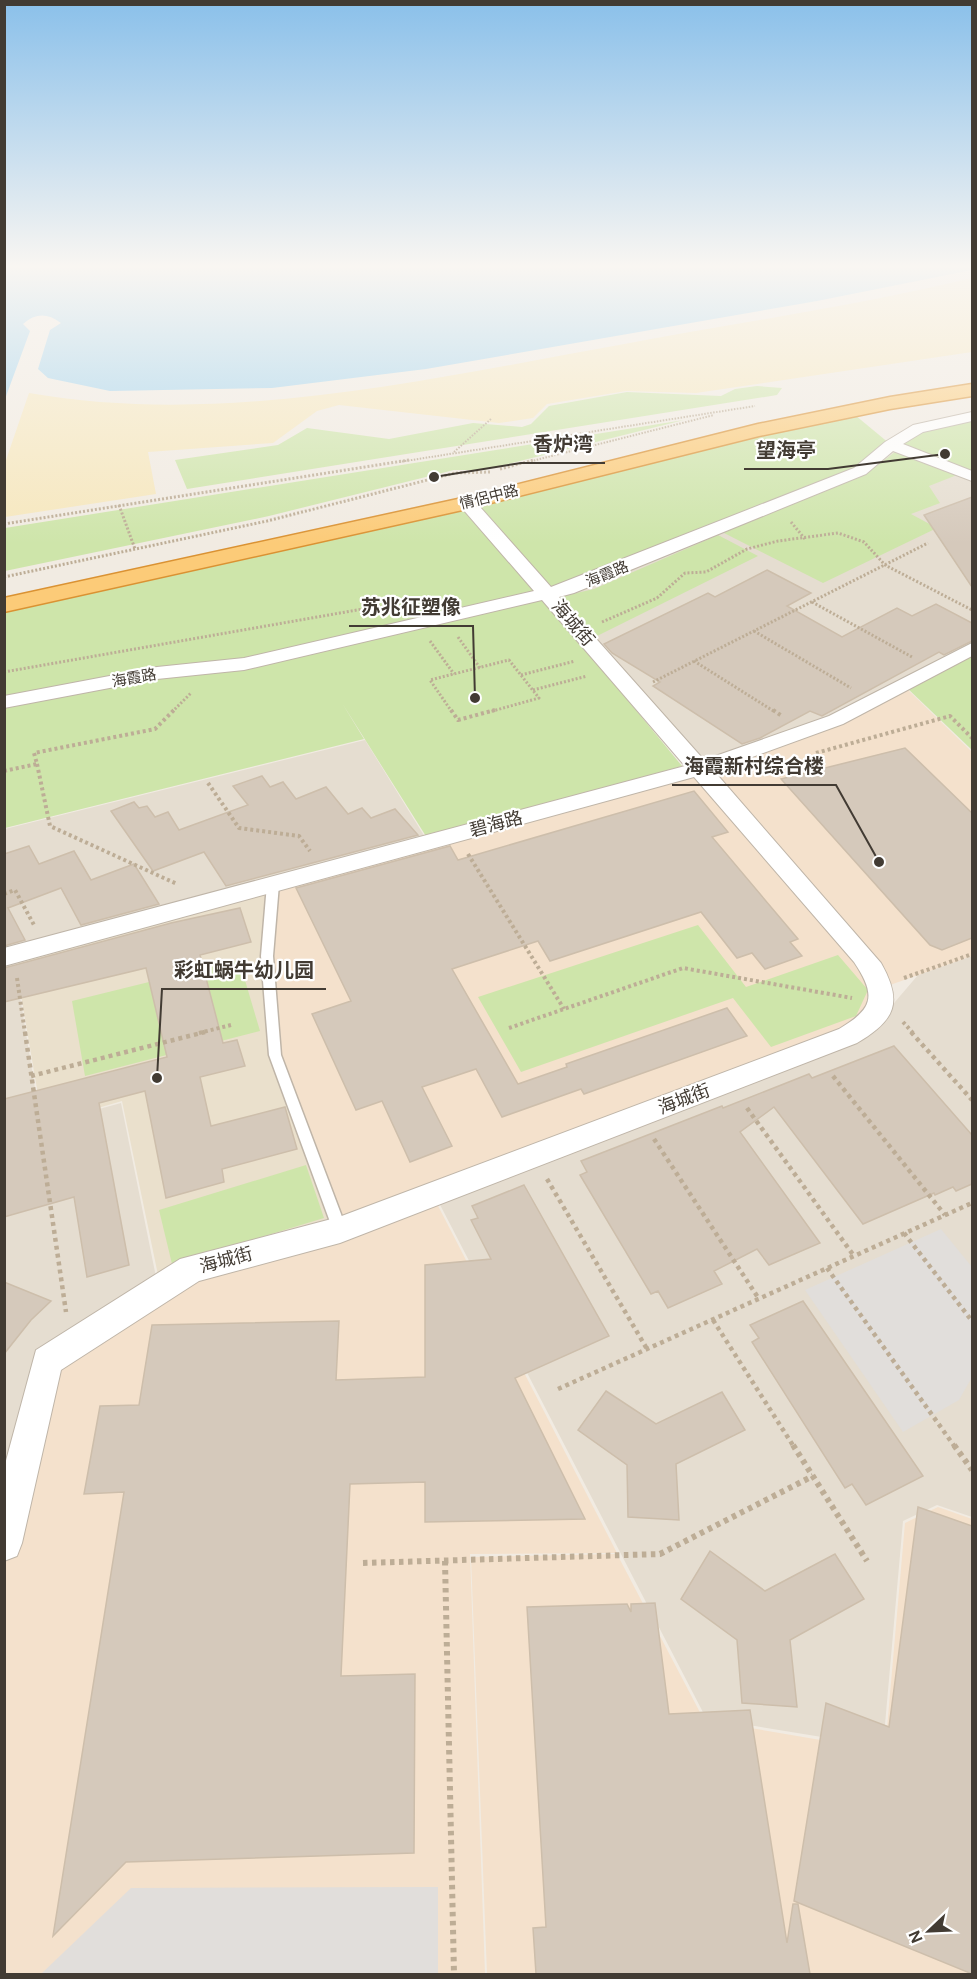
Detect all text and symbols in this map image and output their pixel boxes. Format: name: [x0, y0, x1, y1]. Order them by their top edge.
callout: 香炉湾: [521, 425, 605, 463]
text: 香炉湾: [533, 431, 593, 457]
callout: 望海亭: [744, 431, 828, 469]
text: 望海亭: [756, 437, 816, 463]
street label: 情侶中路: [457, 480, 521, 514]
street label: 海霞路: [582, 556, 632, 592]
callout: 苏兆征塑像: [349, 588, 473, 626]
text: 苏兆征塑像: [361, 594, 461, 620]
street label: 海城街: [546, 595, 600, 651]
street label: 海霞路: [110, 664, 158, 692]
callout: 海霞新村综合楼: [672, 747, 836, 785]
text: 海霞新村综合楼: [684, 753, 824, 779]
street label: 碧海路: [467, 805, 525, 843]
callout: 彩虹蜗牛幼儿园: [162, 951, 326, 989]
text: 彩虹蜗牛幼儿园: [174, 957, 314, 983]
street label: 海城街: [654, 1078, 714, 1120]
street label: 海城街: [197, 1241, 255, 1279]
north arrow: [899, 1901, 959, 1961]
text: N: [904, 1927, 928, 1946]

